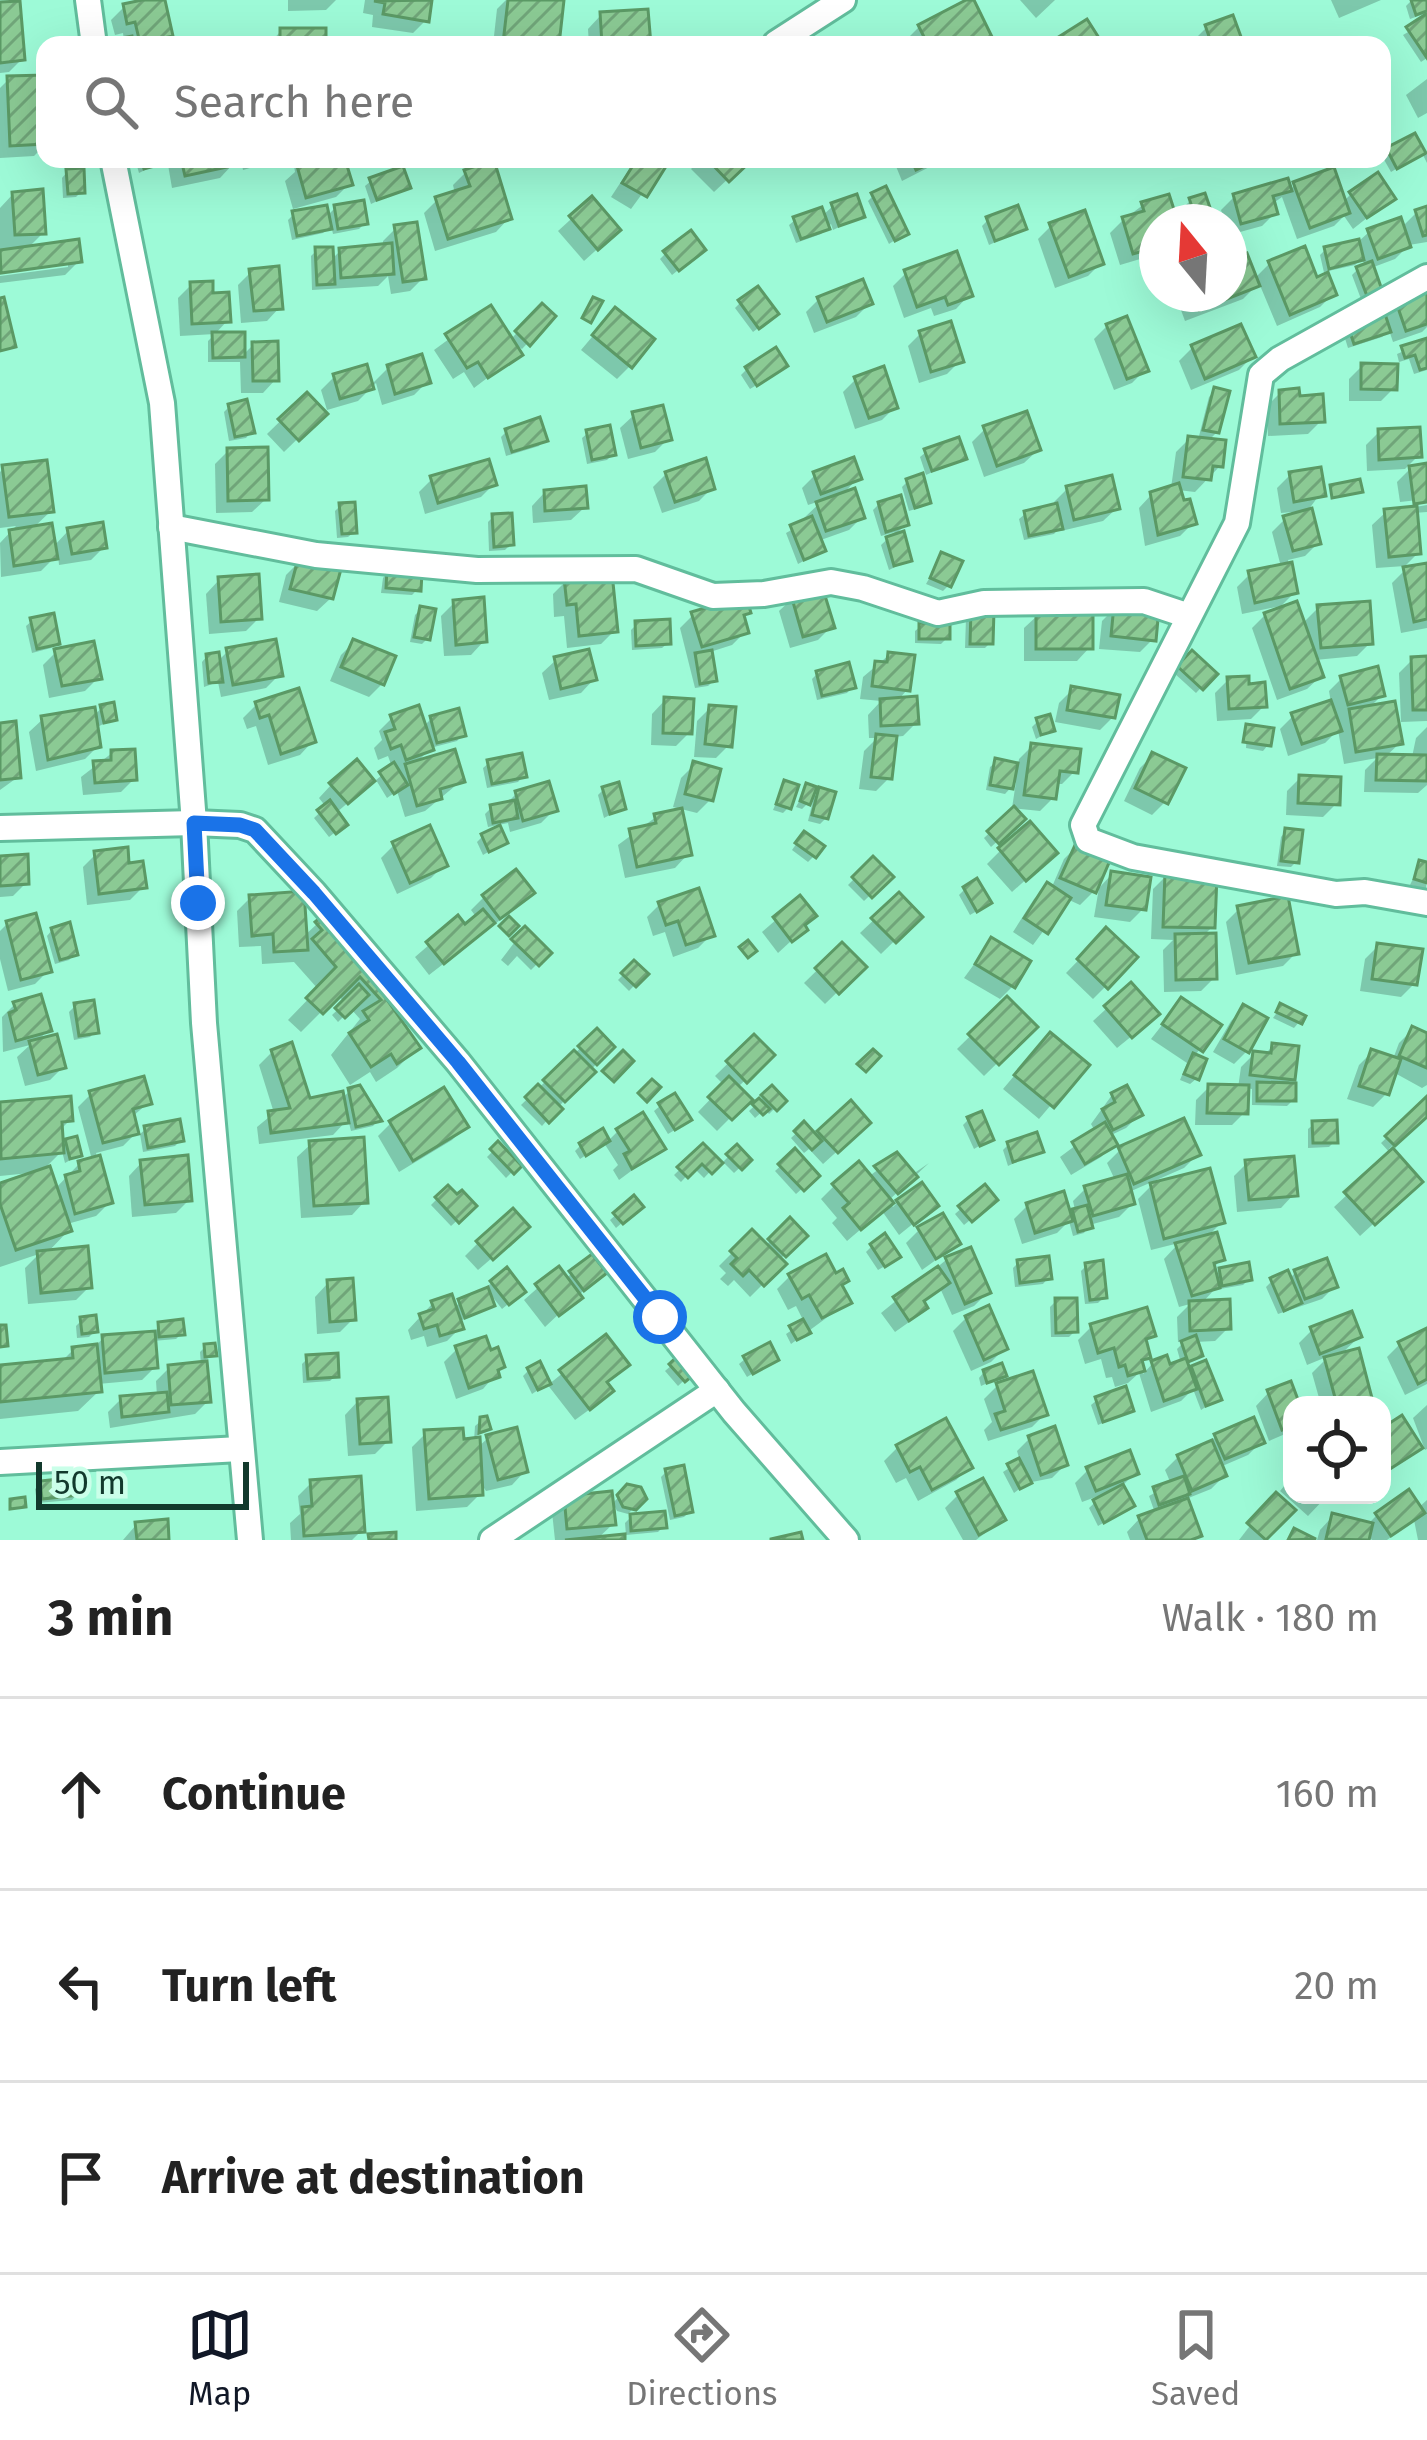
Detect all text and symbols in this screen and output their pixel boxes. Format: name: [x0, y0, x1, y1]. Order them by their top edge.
search box: [36, 36, 1391, 168]
icon: search: [78, 69, 144, 135]
text: Search here: [174, 75, 414, 129]
north arrow: [1139, 204, 1247, 312]
route end: [171, 876, 225, 930]
route start: [633, 1290, 687, 1344]
map controls: [1283, 1396, 1391, 1504]
button: locate: [1283, 1396, 1391, 1504]
scale bar: [36, 1456, 249, 1509]
text: 50 m: [54, 1463, 126, 1503]
text: 3 min: [48, 1587, 174, 1649]
text: Walk · 180 m: [1162, 1595, 1379, 1641]
icon: ahead: [48, 1761, 114, 1827]
text: Continue: [162, 1767, 346, 1821]
text: 160 m: [1276, 1771, 1379, 1817]
icon: left: [48, 1953, 114, 2019]
text: Turn left: [162, 1959, 336, 2013]
text: 20 m: [1294, 1963, 1379, 2009]
icon: arrive: [48, 2145, 114, 2211]
text: Arrive at destination: [162, 2151, 585, 2205]
tab: Map: [187, 2302, 253, 2414]
tab: Directions: [626, 2302, 778, 2414]
tab: Saved: [1151, 2302, 1240, 2414]

